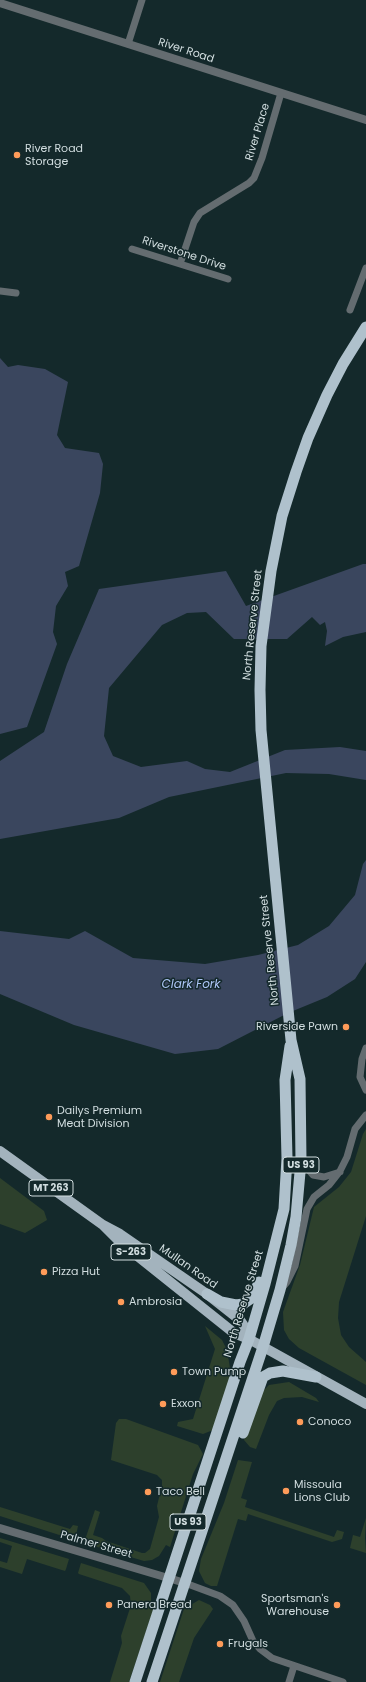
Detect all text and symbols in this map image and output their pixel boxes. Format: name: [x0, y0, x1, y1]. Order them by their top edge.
street label: River Road: [156, 36, 216, 66]
street label: River Place: [243, 102, 273, 162]
place label: River Road Storage: [25, 142, 83, 168]
marker: River Road Storage: [12, 150, 22, 160]
street label: Riverstone Drive: [140, 234, 228, 274]
street label: North Reserve Street: [241, 569, 265, 681]
street label: North Reserve Street: [258, 894, 282, 1006]
water label: Clark Fork: [162, 978, 220, 992]
place label: Riverside Pawn: [256, 1020, 338, 1034]
marker: Riverside Pawn: [341, 1022, 351, 1032]
place label: Dailys Premium Meat Division: [57, 1104, 142, 1130]
marker: Dailys Premium Meat Division: [44, 1112, 54, 1122]
road number: US 93: [283, 1157, 319, 1173]
road number: MT 263: [29, 1180, 73, 1196]
street label: Mullan Road: [156, 1242, 220, 1292]
road number: S-263: [111, 1244, 151, 1260]
street label: North Reserve Street: [221, 1249, 267, 1359]
place label: Pizza Hut: [52, 1265, 100, 1279]
marker: Pizza Hut: [39, 1267, 49, 1277]
place label: Ambrosia: [129, 1295, 182, 1309]
marker: Ambrosia: [116, 1297, 126, 1307]
place label: Town Pump: [182, 1365, 246, 1379]
marker: Town Pump: [169, 1367, 179, 1377]
place label: Exxon: [171, 1397, 201, 1411]
marker: Exxon: [158, 1399, 168, 1409]
place label: Conoco: [308, 1415, 351, 1429]
marker: Conoco: [295, 1417, 305, 1427]
place label: Missoula Lions Club: [294, 1478, 350, 1504]
place label: Taco Bell: [156, 1485, 205, 1499]
marker: Missoula Lions Club: [281, 1486, 291, 1496]
marker: Taco Bell: [143, 1487, 153, 1497]
road number: US 93: [170, 1514, 206, 1530]
street label: Palmer Street: [59, 1528, 133, 1562]
place label: Sportsman's Warehouse: [261, 1592, 329, 1618]
place label: Panera Bread: [117, 1598, 192, 1612]
marker: Panera Bread: [104, 1600, 114, 1610]
marker: Sportsman's Warehouse: [332, 1600, 342, 1610]
place label: Frugals: [228, 1637, 268, 1651]
marker: Frugals: [215, 1639, 225, 1649]

